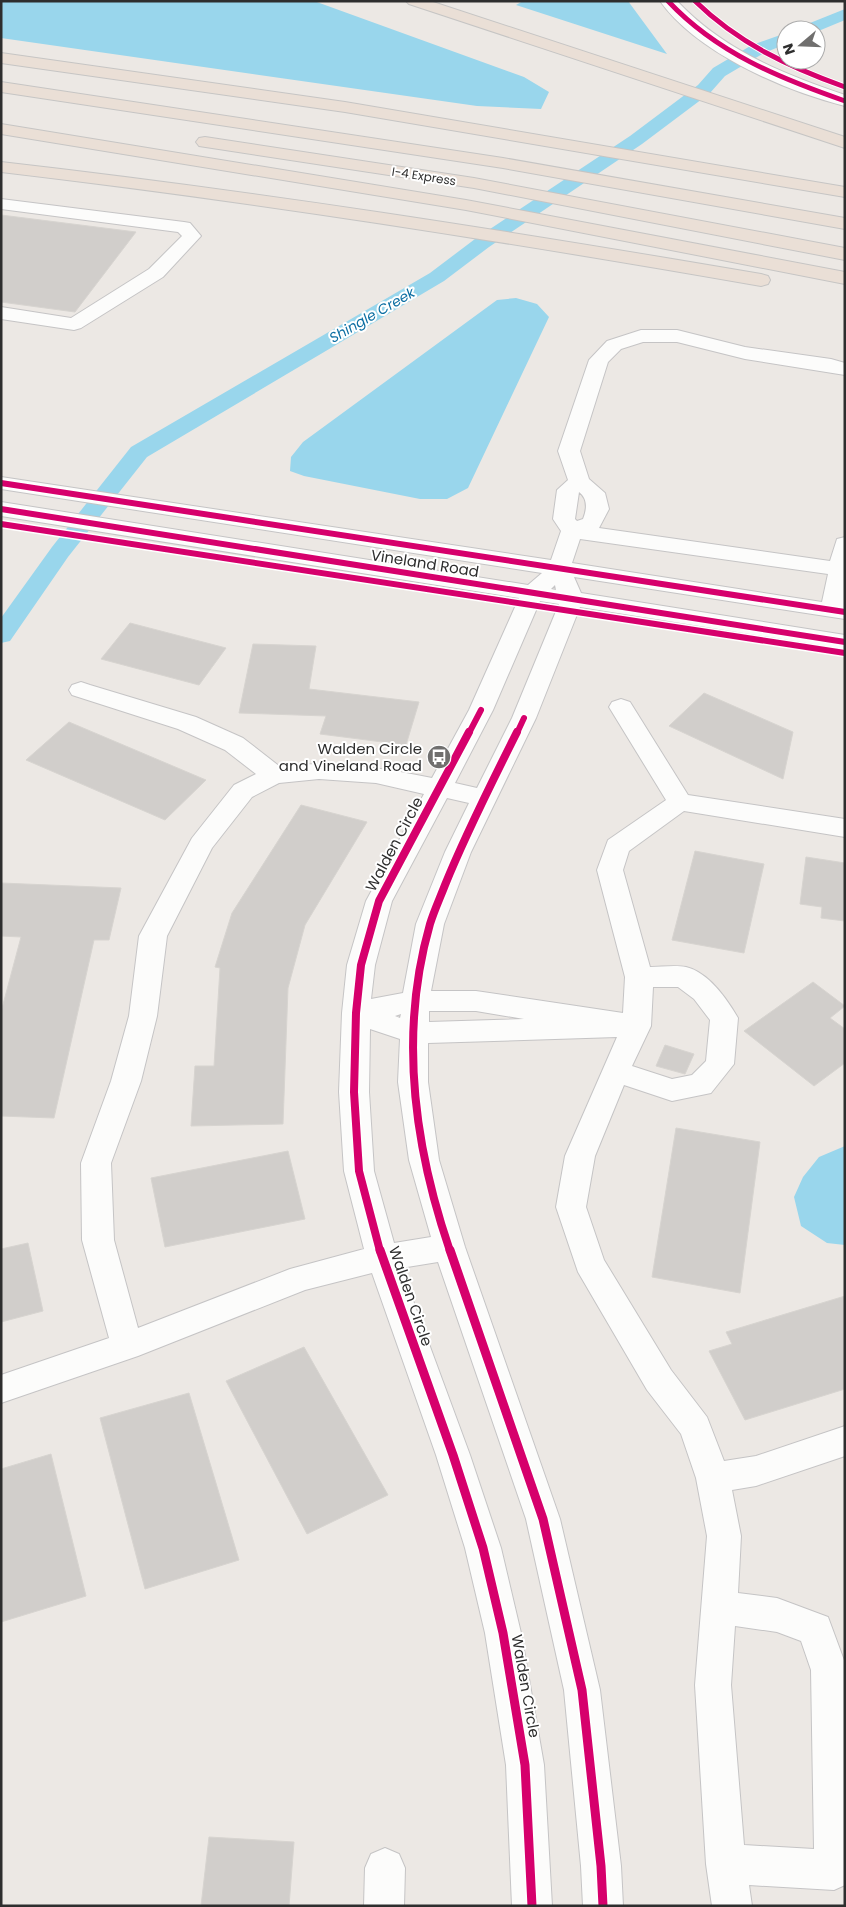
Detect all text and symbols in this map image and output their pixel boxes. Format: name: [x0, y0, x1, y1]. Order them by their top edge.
north arrow: [776, 20, 826, 70]
text: N: [778, 41, 800, 57]
street label: I-4 Express: [391, 163, 457, 189]
water label: Shingle Creek: [325, 282, 419, 348]
street label: Vineland Road: [369, 544, 481, 582]
place label: Walden Circle and Vineland Road: [279, 738, 422, 776]
bus stop icon: Walden Circle and Vineland Road: [426, 744, 452, 770]
street label: Walden Circle: [360, 793, 428, 895]
street label: Walden Circle: [384, 1243, 438, 1349]
street label: Walden Circle: [507, 1633, 545, 1739]

